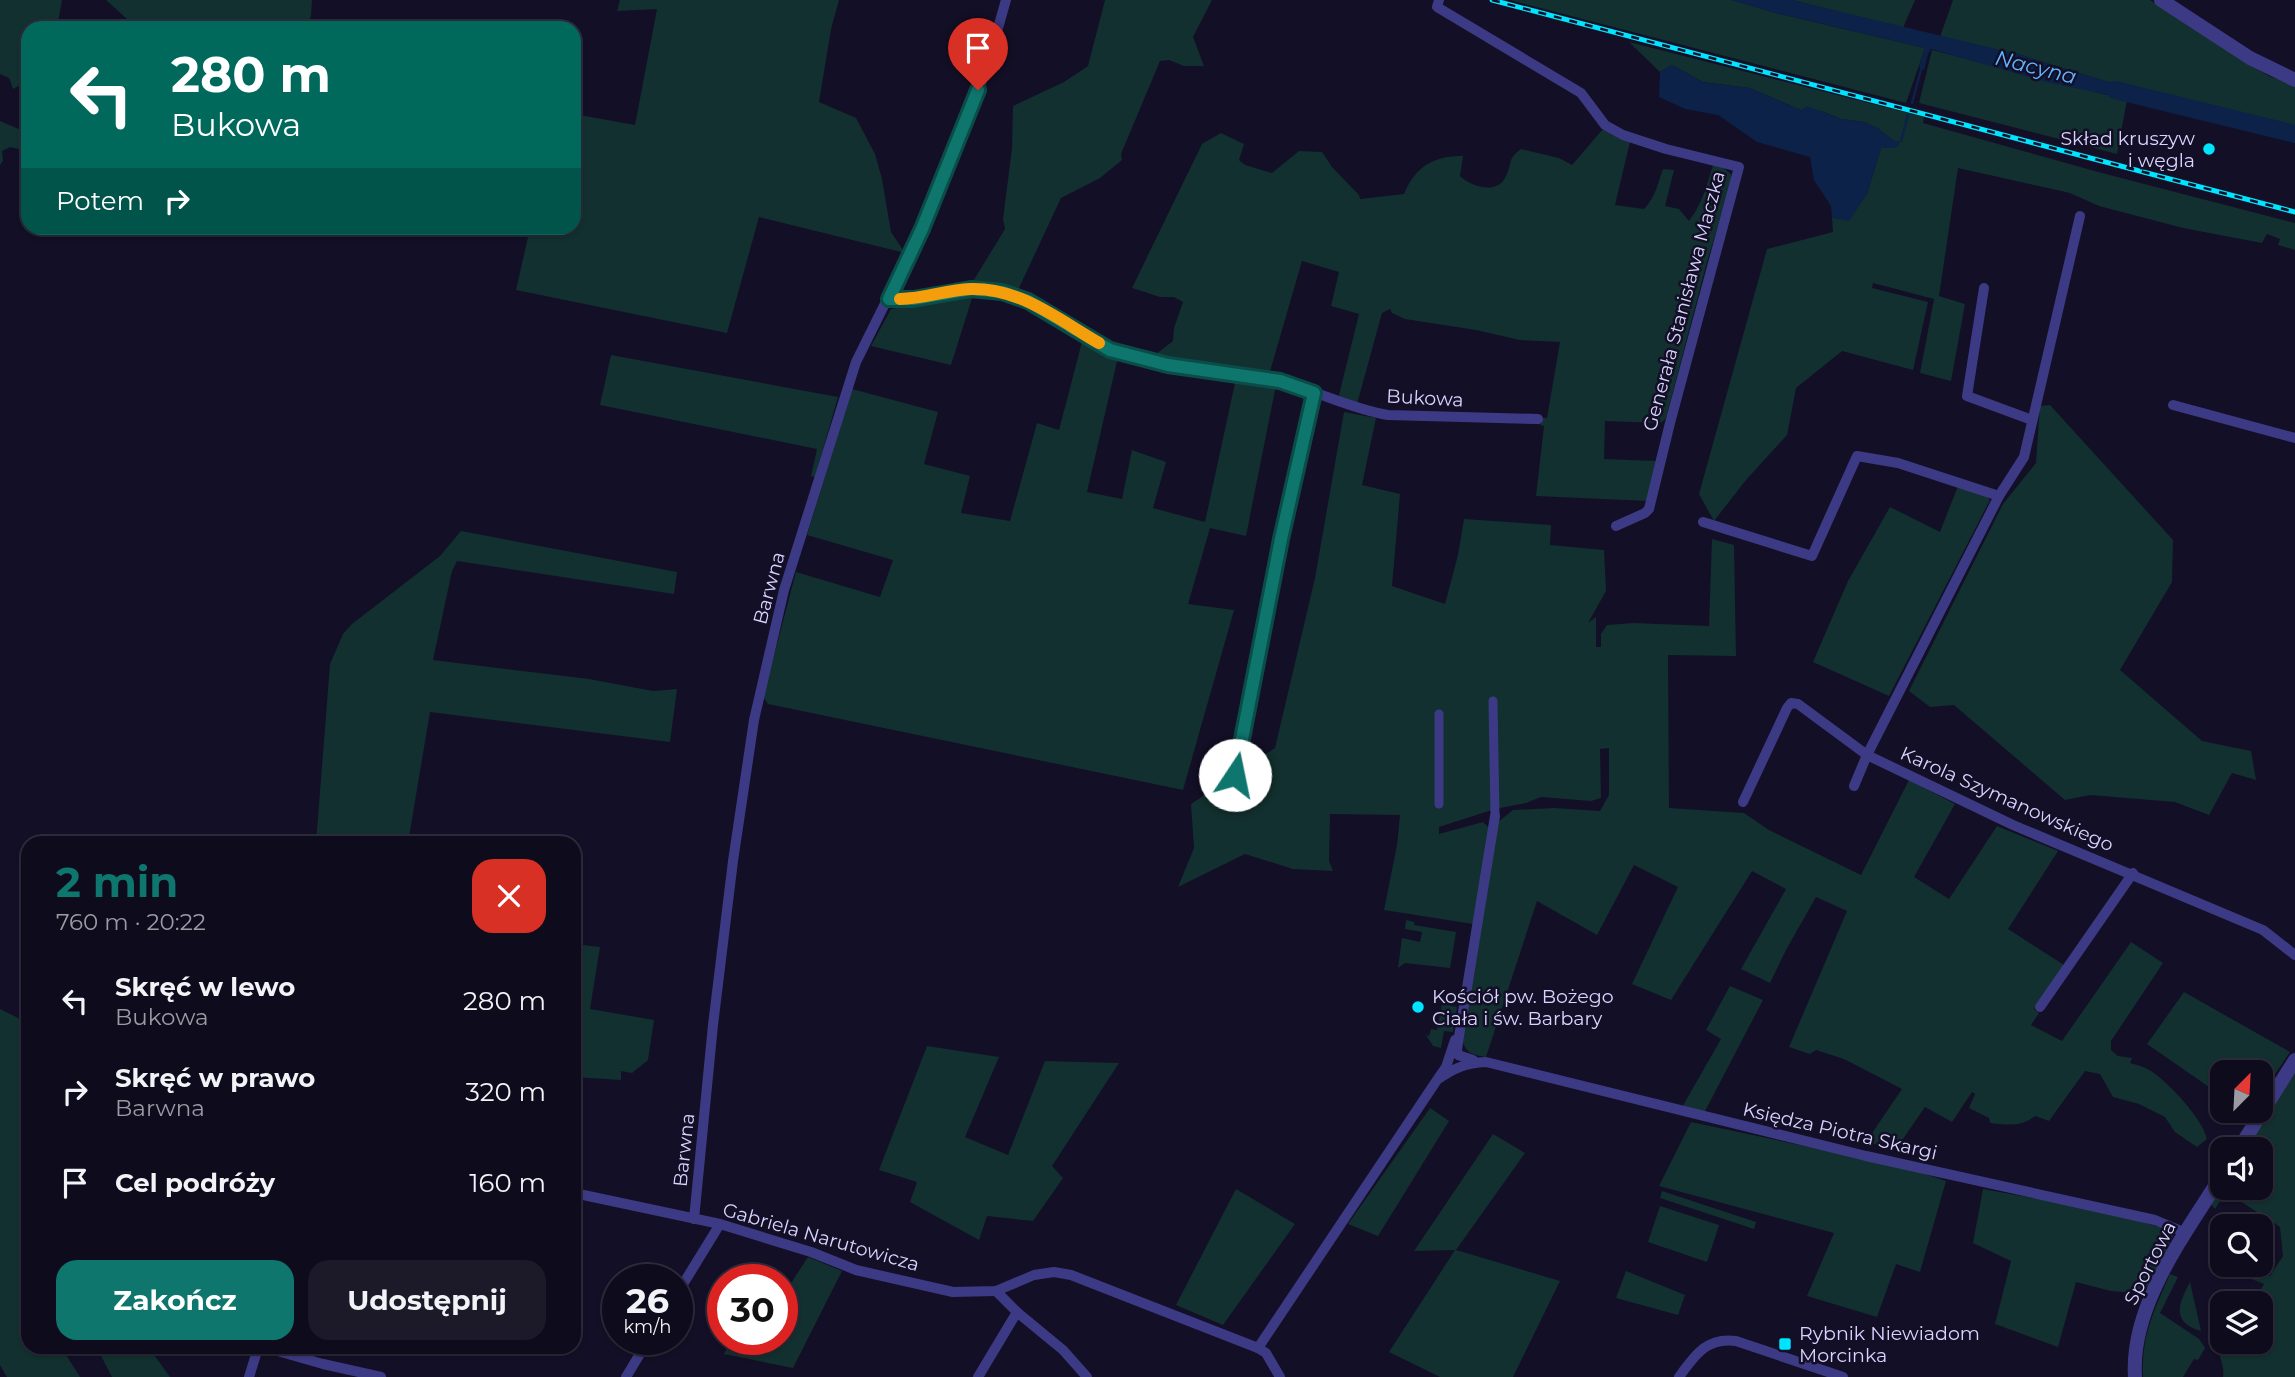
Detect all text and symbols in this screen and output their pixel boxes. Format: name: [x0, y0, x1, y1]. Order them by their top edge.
pin: [948, 18, 1008, 90]
icon: arrive: [959, 29, 997, 67]
text: 280 m: [171, 45, 331, 104]
water label: Nacyna: [1993, 45, 2079, 89]
icon: left: [56, 49, 147, 140]
text: Bukowa: [171, 105, 301, 144]
place label: Skład kruszyw i węgla: [2060, 127, 2195, 172]
marker: Skład kruszyw i węgla: [2201, 141, 2217, 157]
street label: Generała Stanisława Maczka: [1638, 168, 1730, 434]
icon: right: [158, 182, 196, 220]
text: Potem: [56, 185, 144, 217]
street label: Bukowa: [1386, 384, 1464, 412]
street label: Barwna: [748, 549, 790, 627]
position arrow: [1198, 738, 1272, 812]
street label: Karola Szymanowskiego: [1897, 742, 2117, 857]
text: 2 min: [56, 856, 178, 908]
button: close: [472, 859, 546, 933]
text: 760 m · 20:22: [56, 908, 206, 936]
text: Skręć w lewo: [115, 971, 295, 1003]
icon: left: [56, 982, 94, 1020]
text: 280 m: [463, 985, 546, 1017]
place label: Kościół pw. Bożego Ciała i św. Barbary: [1432, 985, 1614, 1030]
marker: Kościół pw. Bożego Ciała i św. Barbary: [1410, 999, 1426, 1015]
text: Bukowa: [115, 1003, 208, 1031]
north arrow: [2210, 1060, 2273, 1124]
map controls: [2210, 1060, 2273, 1354]
text: Skręć w prawo: [115, 1062, 315, 1094]
icon: right: [56, 1073, 94, 1111]
text: 320 m: [465, 1076, 546, 1108]
text: Barwna: [115, 1094, 205, 1122]
street label: Księdza Piotra Skargi: [1741, 1097, 1939, 1165]
street label: Barwna: [669, 1112, 699, 1188]
button: sound: [2210, 1137, 2273, 1200]
icon: arrive: [56, 1164, 94, 1202]
text: Cel podróży: [115, 1167, 275, 1199]
text: 160 m: [469, 1167, 546, 1199]
street label: Gabriela Narutowicza: [720, 1198, 922, 1276]
button: search: [2210, 1214, 2273, 1277]
street label: Sportowa: [2119, 1217, 2181, 1309]
button: Zakończ: [56, 1260, 294, 1340]
button: Udostępnij: [308, 1260, 546, 1340]
speed limit sign: 30: [707, 1264, 798, 1355]
text: 26: [626, 1279, 669, 1322]
button: layers: [2210, 1291, 2273, 1354]
text: km/h: [623, 1316, 672, 1338]
place label: Rybnik Niewiadom Morcinka: [1799, 1322, 1980, 1367]
marker: Rybnik Niewiadom Morcinka: [1777, 1336, 1793, 1352]

